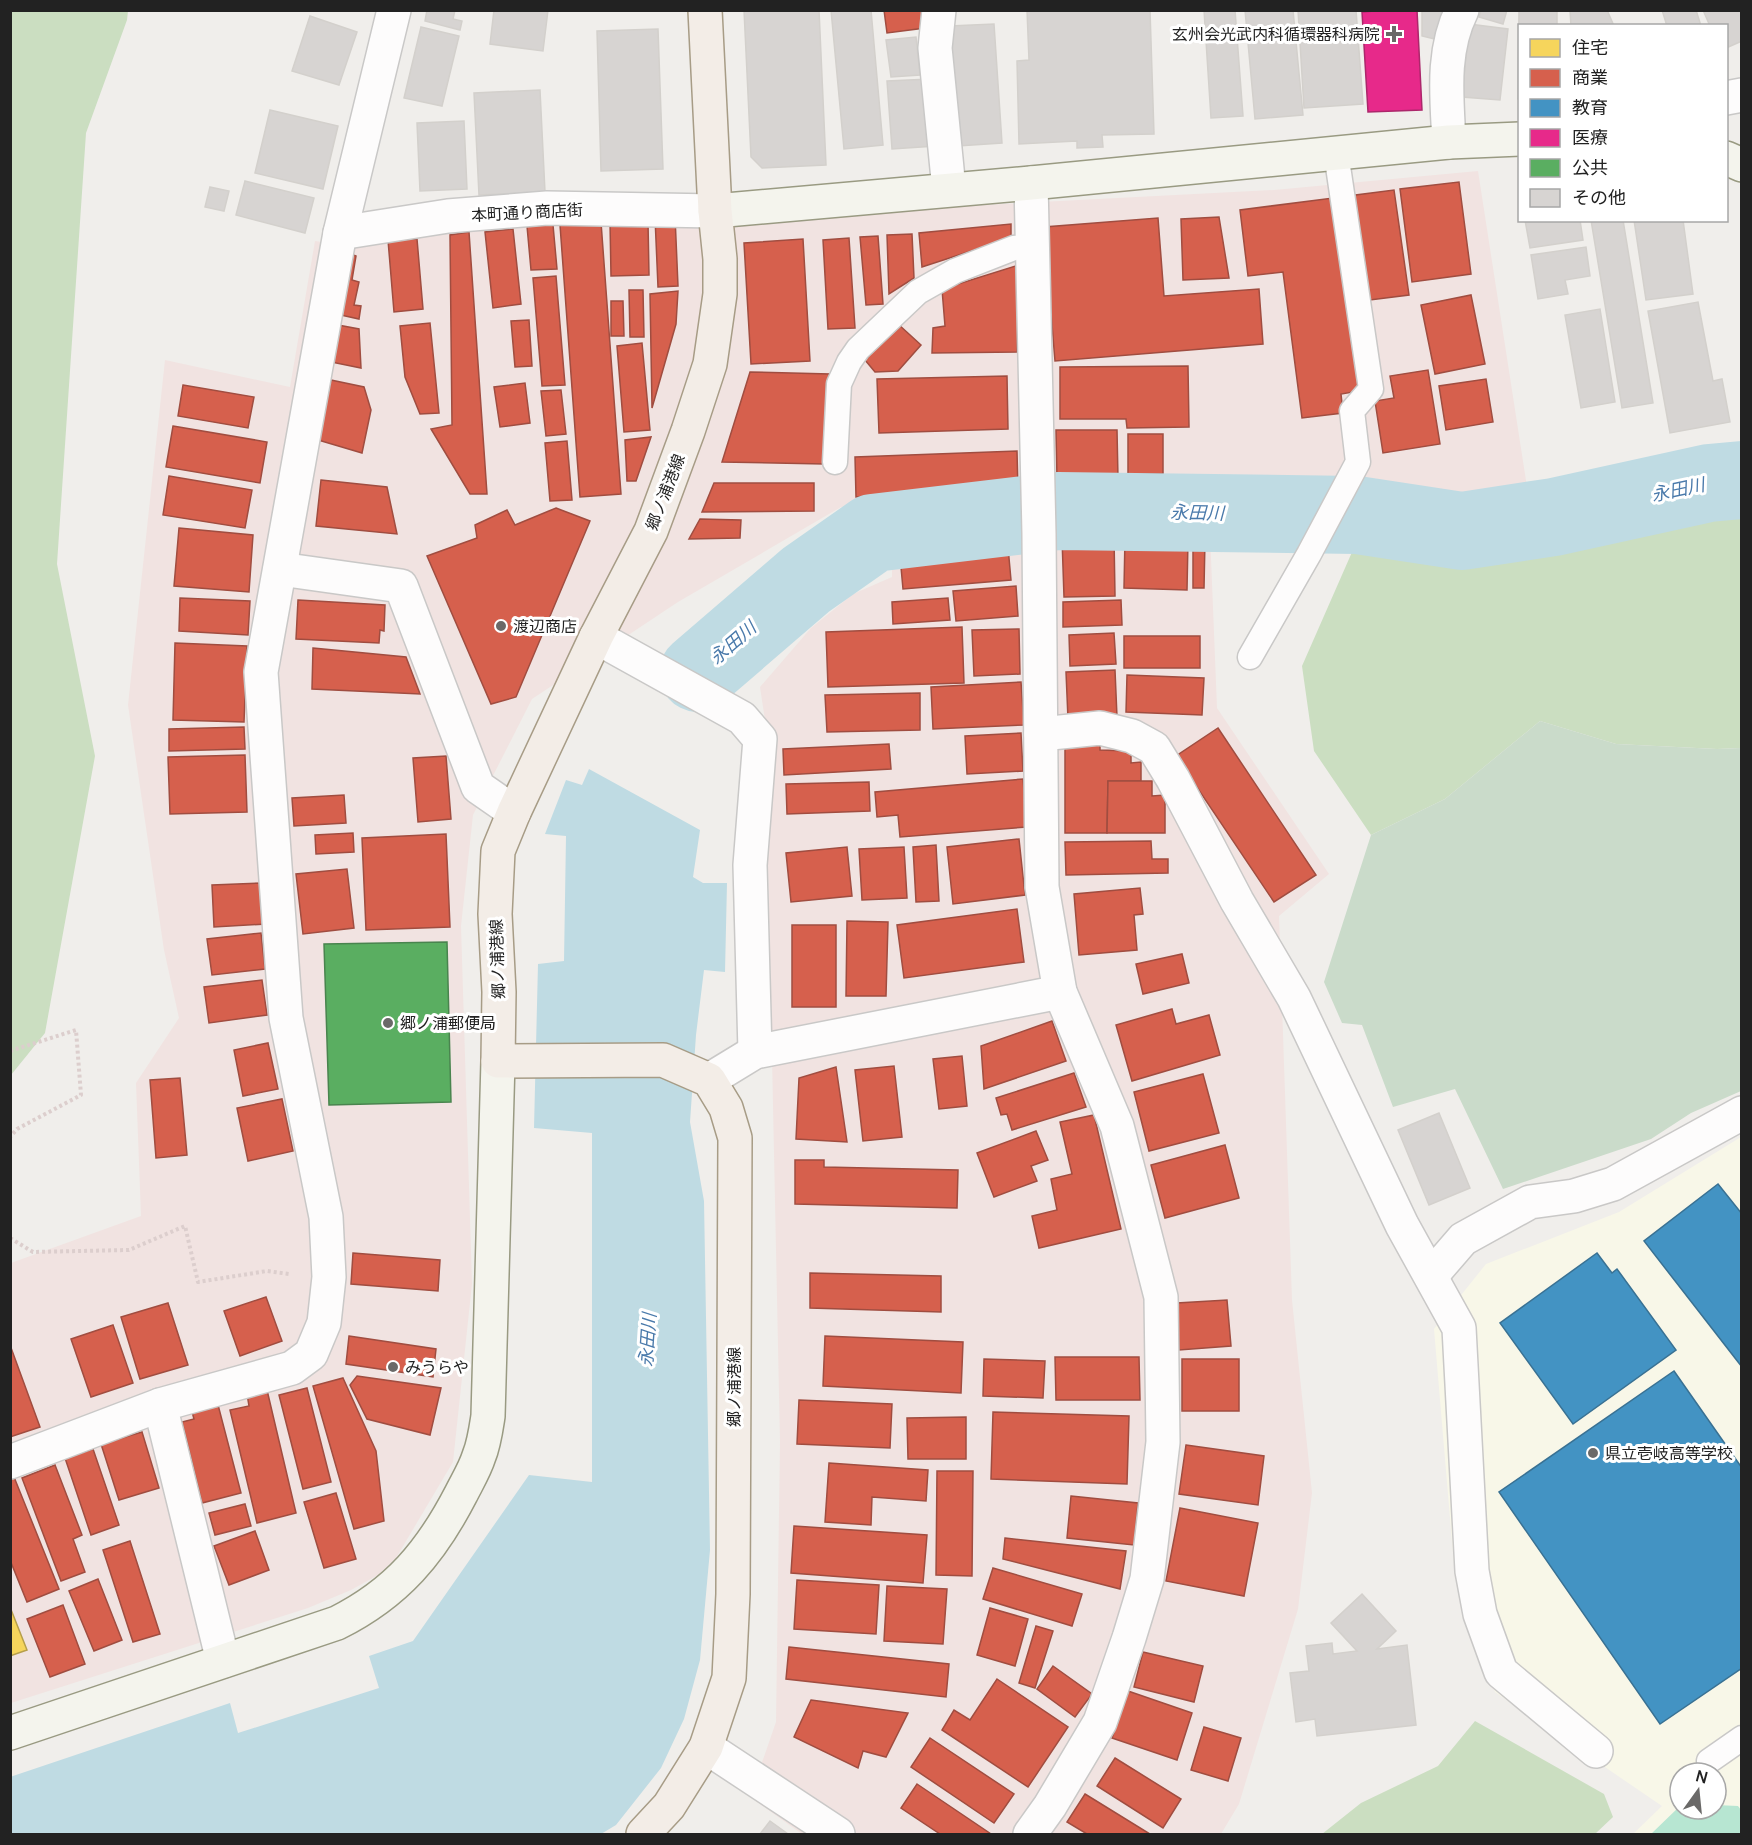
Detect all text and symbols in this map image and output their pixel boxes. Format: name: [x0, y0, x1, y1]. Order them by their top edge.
place label: 玄州会光武内科循環器科病院: [1172, 23, 1380, 45]
legend: [1518, 24, 1728, 222]
marker: 玄州会光武内科循環器科病院: [1385, 25, 1403, 43]
text: 住宅: [1572, 35, 1608, 59]
text: 商業: [1572, 65, 1608, 89]
text: 教育: [1572, 95, 1608, 119]
text: 医療: [1572, 125, 1608, 149]
text: 公共: [1572, 155, 1608, 179]
text: その他: [1572, 185, 1626, 209]
street label: 本町通り商店街: [470, 198, 584, 226]
street label: 郷ノ浦港線: [640, 451, 690, 533]
water label: 永田川: [1649, 471, 1709, 506]
water label: 永田川: [1170, 500, 1226, 525]
water label: 永田川: [704, 614, 762, 669]
place label: 渡辺商店: [513, 615, 577, 637]
marker: 渡辺商店: [494, 619, 508, 633]
street label: 郷ノ浦港線: [485, 919, 509, 999]
place label: 郷ノ浦郵便局: [400, 1012, 496, 1034]
marker: 郷ノ浦郵便局: [381, 1016, 395, 1030]
water label: 永田川: [633, 1310, 661, 1368]
street label: 郷ノ浦港線: [723, 1347, 745, 1427]
place label: みうらや: [405, 1356, 469, 1378]
marker: みうらや: [386, 1360, 400, 1374]
place label: 県立壱岐高等学校: [1605, 1442, 1733, 1464]
marker: 県立壱岐高等学校: [1586, 1446, 1600, 1460]
north arrow: [1668, 1761, 1728, 1821]
text: N: [1693, 1764, 1710, 1789]

